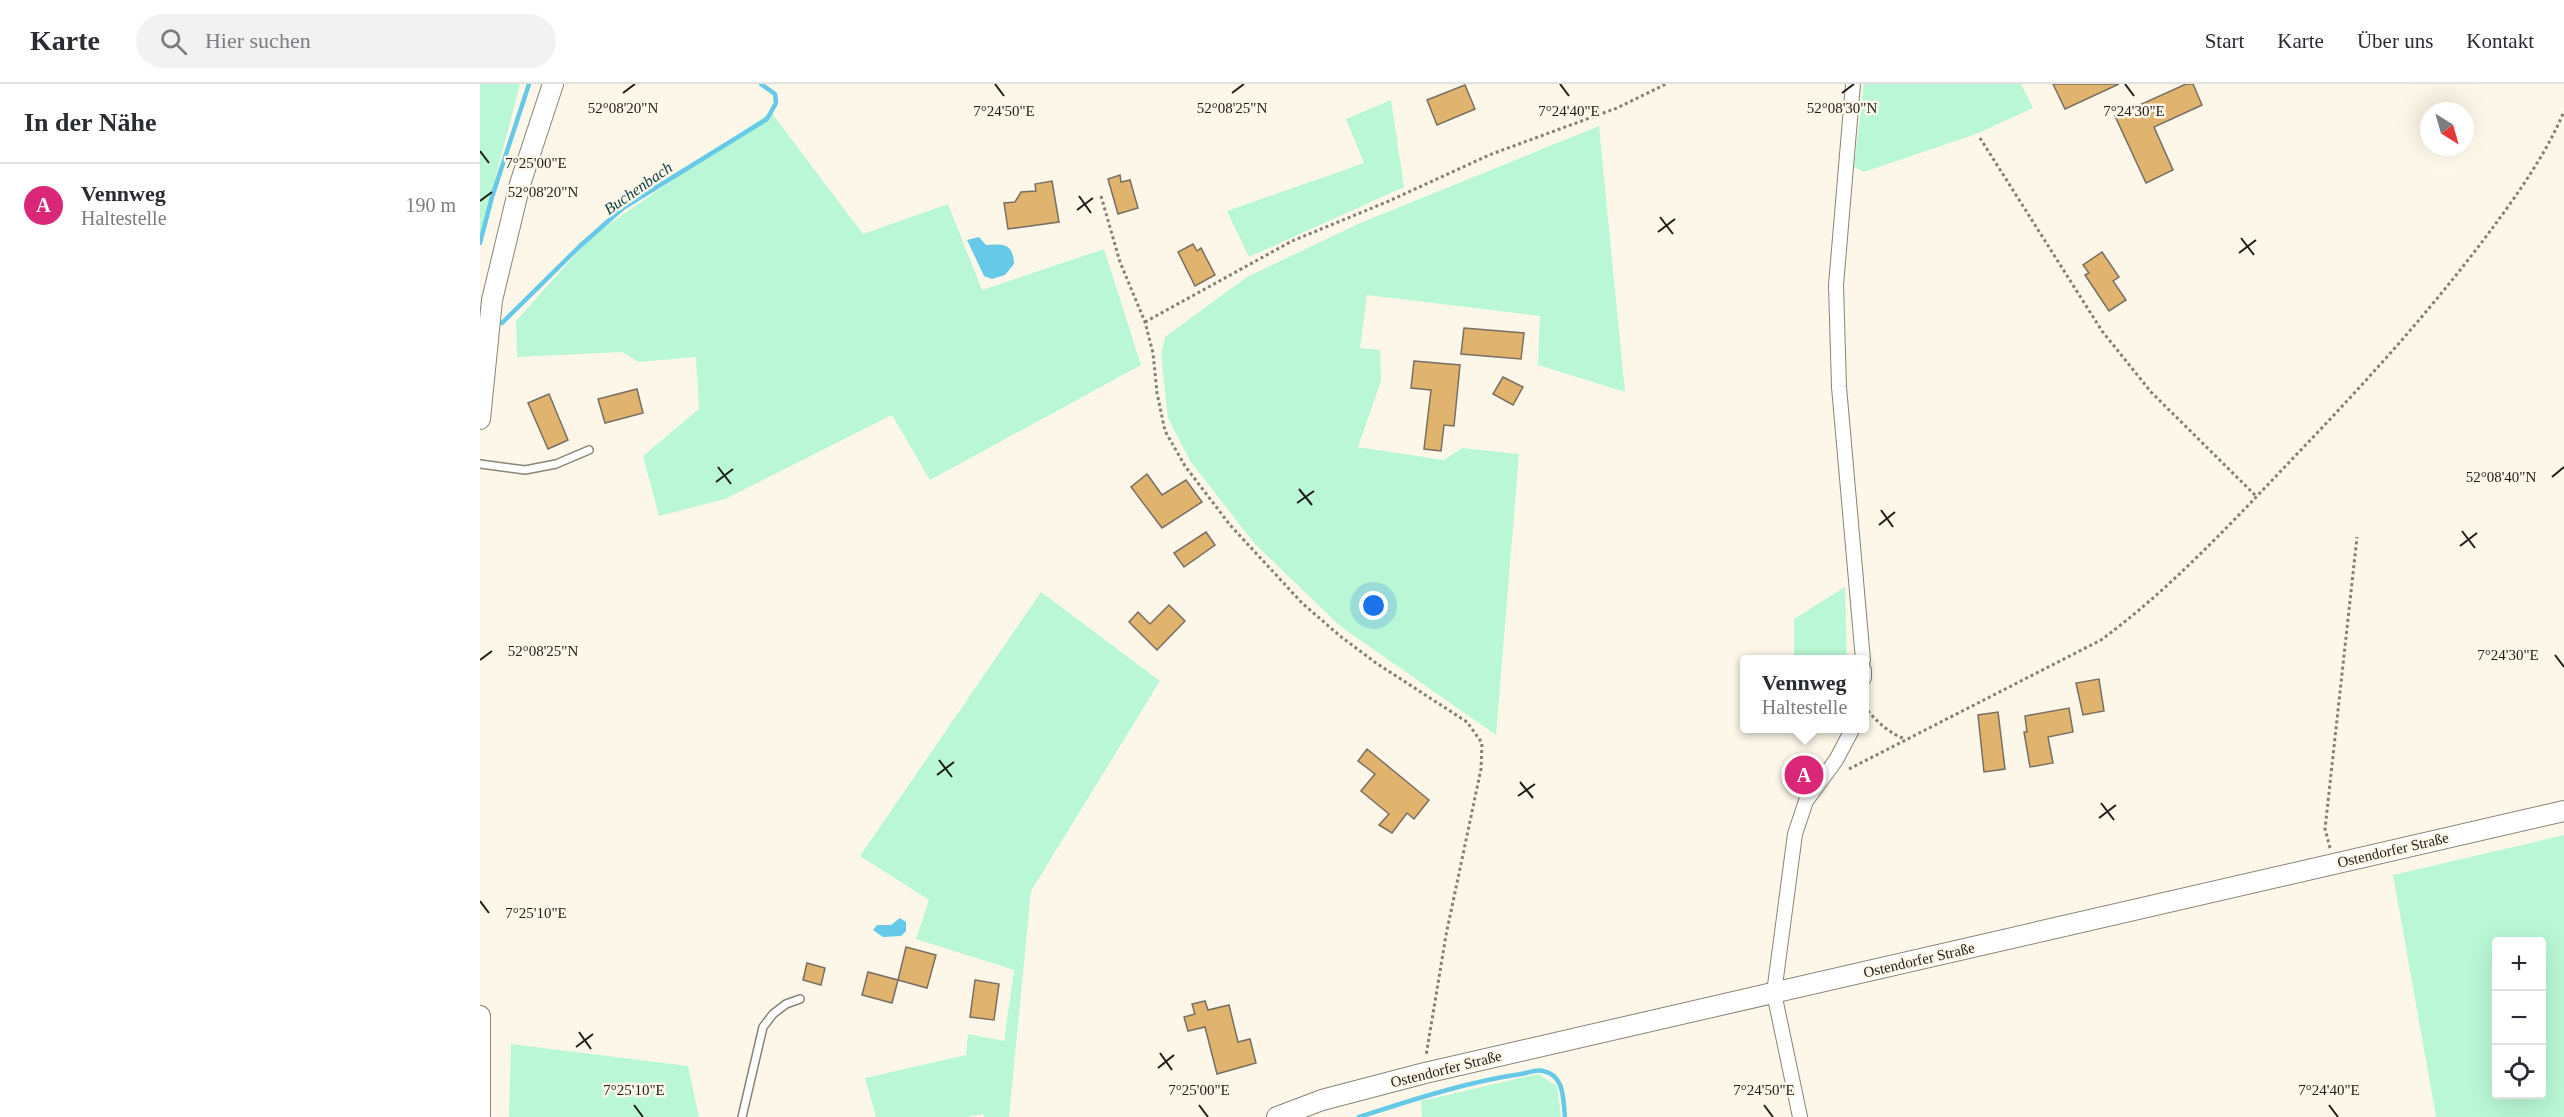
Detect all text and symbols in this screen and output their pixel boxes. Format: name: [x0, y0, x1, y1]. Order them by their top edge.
search box: [136, 14, 556, 68]
text: Karte: [30, 25, 100, 56]
icon: search: [157, 25, 190, 58]
text: Hier suchen: [205, 28, 311, 53]
text: Start: [2205, 29, 2244, 53]
text: Karte: [2277, 29, 2324, 53]
text: Über uns: [2357, 29, 2433, 53]
text: Kontakt: [2466, 29, 2534, 53]
text: 52°08'20"N: [588, 100, 658, 116]
text: 52°08'25"N: [1197, 100, 1267, 116]
text: 52°08'30"N: [1807, 100, 1877, 116]
north arrow: [2420, 102, 2474, 156]
text: 7°24'50"E: [973, 103, 1035, 119]
text: 7°24'40"E: [1538, 103, 1600, 119]
text: 7°24'30"E: [2103, 103, 2165, 119]
text: In der Nähe: [24, 108, 156, 137]
text: 7°25'00"E: [505, 155, 567, 171]
water label: Buchenbach: [601, 158, 675, 218]
text: Vennweg: [81, 181, 166, 206]
text: 52°08'20"N: [508, 184, 578, 200]
text: A: [36, 194, 51, 216]
text: 190 m: [405, 194, 456, 216]
text: Haltestelle: [81, 207, 167, 229]
text: 52°08'40"N: [2466, 469, 2536, 485]
your location: [1359, 591, 1388, 620]
text: 52°08'25"N: [508, 643, 578, 659]
text: 7°24'30"E: [2477, 647, 2539, 663]
popup: [1740, 655, 1869, 733]
text: Vennweg: [1762, 670, 1847, 695]
text: Haltestelle: [1762, 696, 1847, 718]
pin: A: [1784, 752, 1824, 798]
street label: Ostendorfer Straße: [2336, 829, 2451, 871]
text: 7°25'10"E: [505, 905, 567, 921]
map controls: [2492, 937, 2546, 1099]
button: +: [2492, 937, 2546, 991]
street label: Ostendorfer Straße: [1862, 939, 1977, 981]
button: −: [2492, 991, 2546, 1045]
button: locate: [2492, 1045, 2546, 1099]
street label: Ostendorfer Straße: [1389, 1047, 1503, 1091]
text: 7°25'10"E: [603, 1082, 665, 1098]
text: 7°25'00"E: [1168, 1082, 1230, 1098]
text: 7°24'50"E: [1733, 1082, 1795, 1098]
text: 7°24'40"E: [2298, 1082, 2360, 1098]

